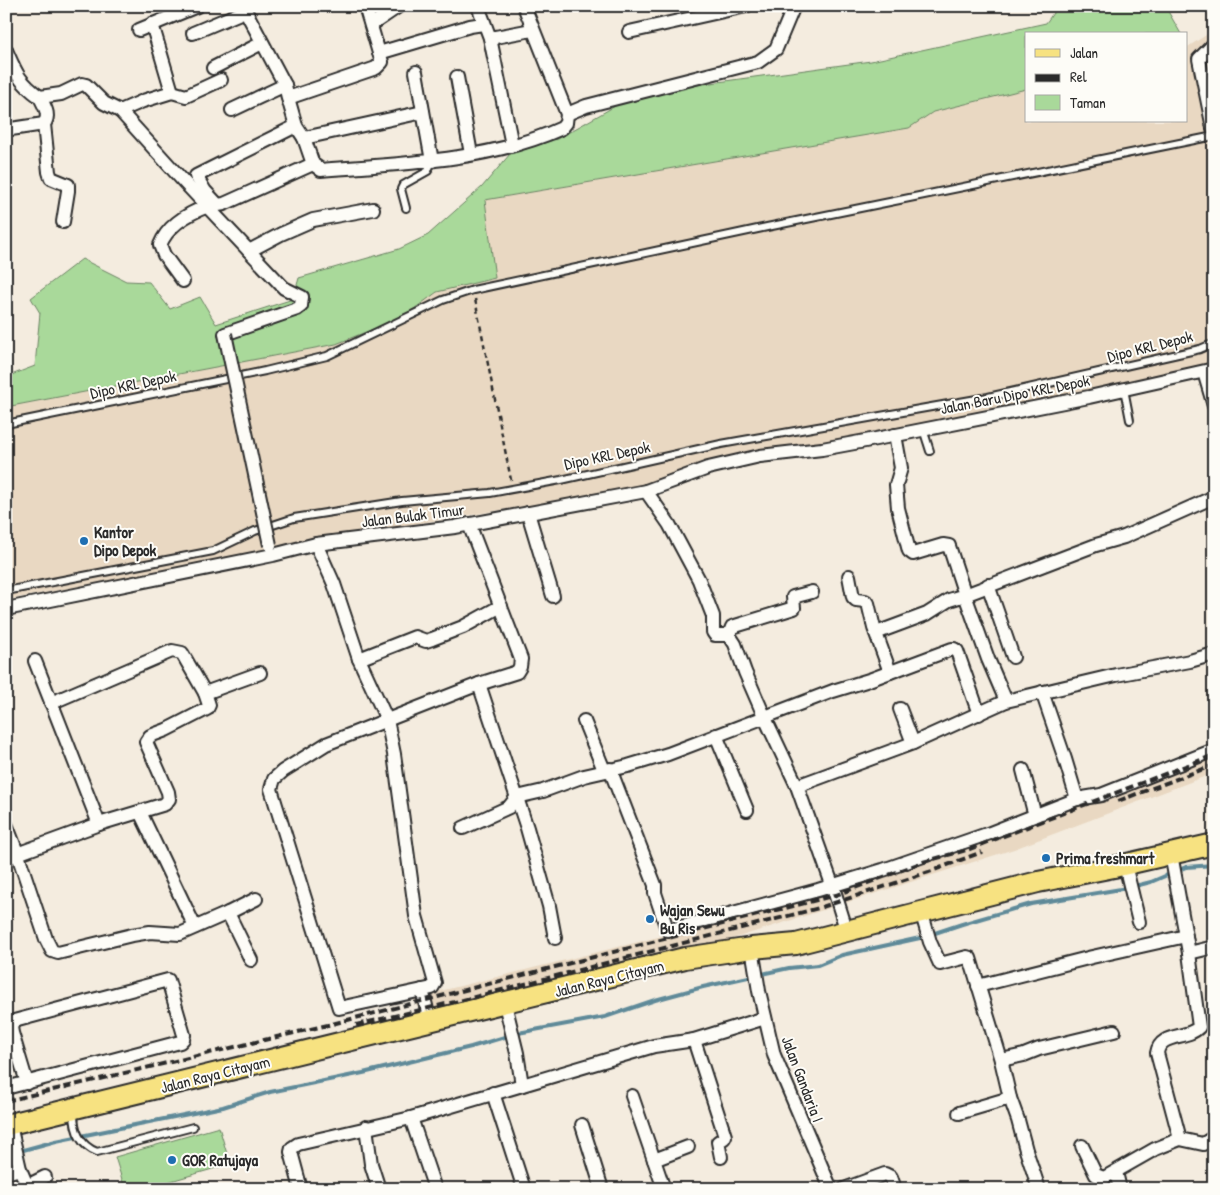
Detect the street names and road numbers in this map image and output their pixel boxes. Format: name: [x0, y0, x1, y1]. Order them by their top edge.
street label: Dipo KRL Depok: [1105, 325, 1195, 367]
street label: Dipo KRL Depok: [88, 364, 178, 404]
street label: Jalan Baru Dipo KRL Depok: [938, 369, 1092, 419]
street label: Dipo KRL Depok: [562, 435, 652, 475]
street label: Jalan Bulak Timur: [360, 498, 466, 532]
street label: Jalan Raya Citayam: [552, 954, 666, 1002]
street label: Jalan Gandaria I: [776, 1033, 830, 1125]
street label: Jalan Raya Citayam: [158, 1050, 272, 1098]

